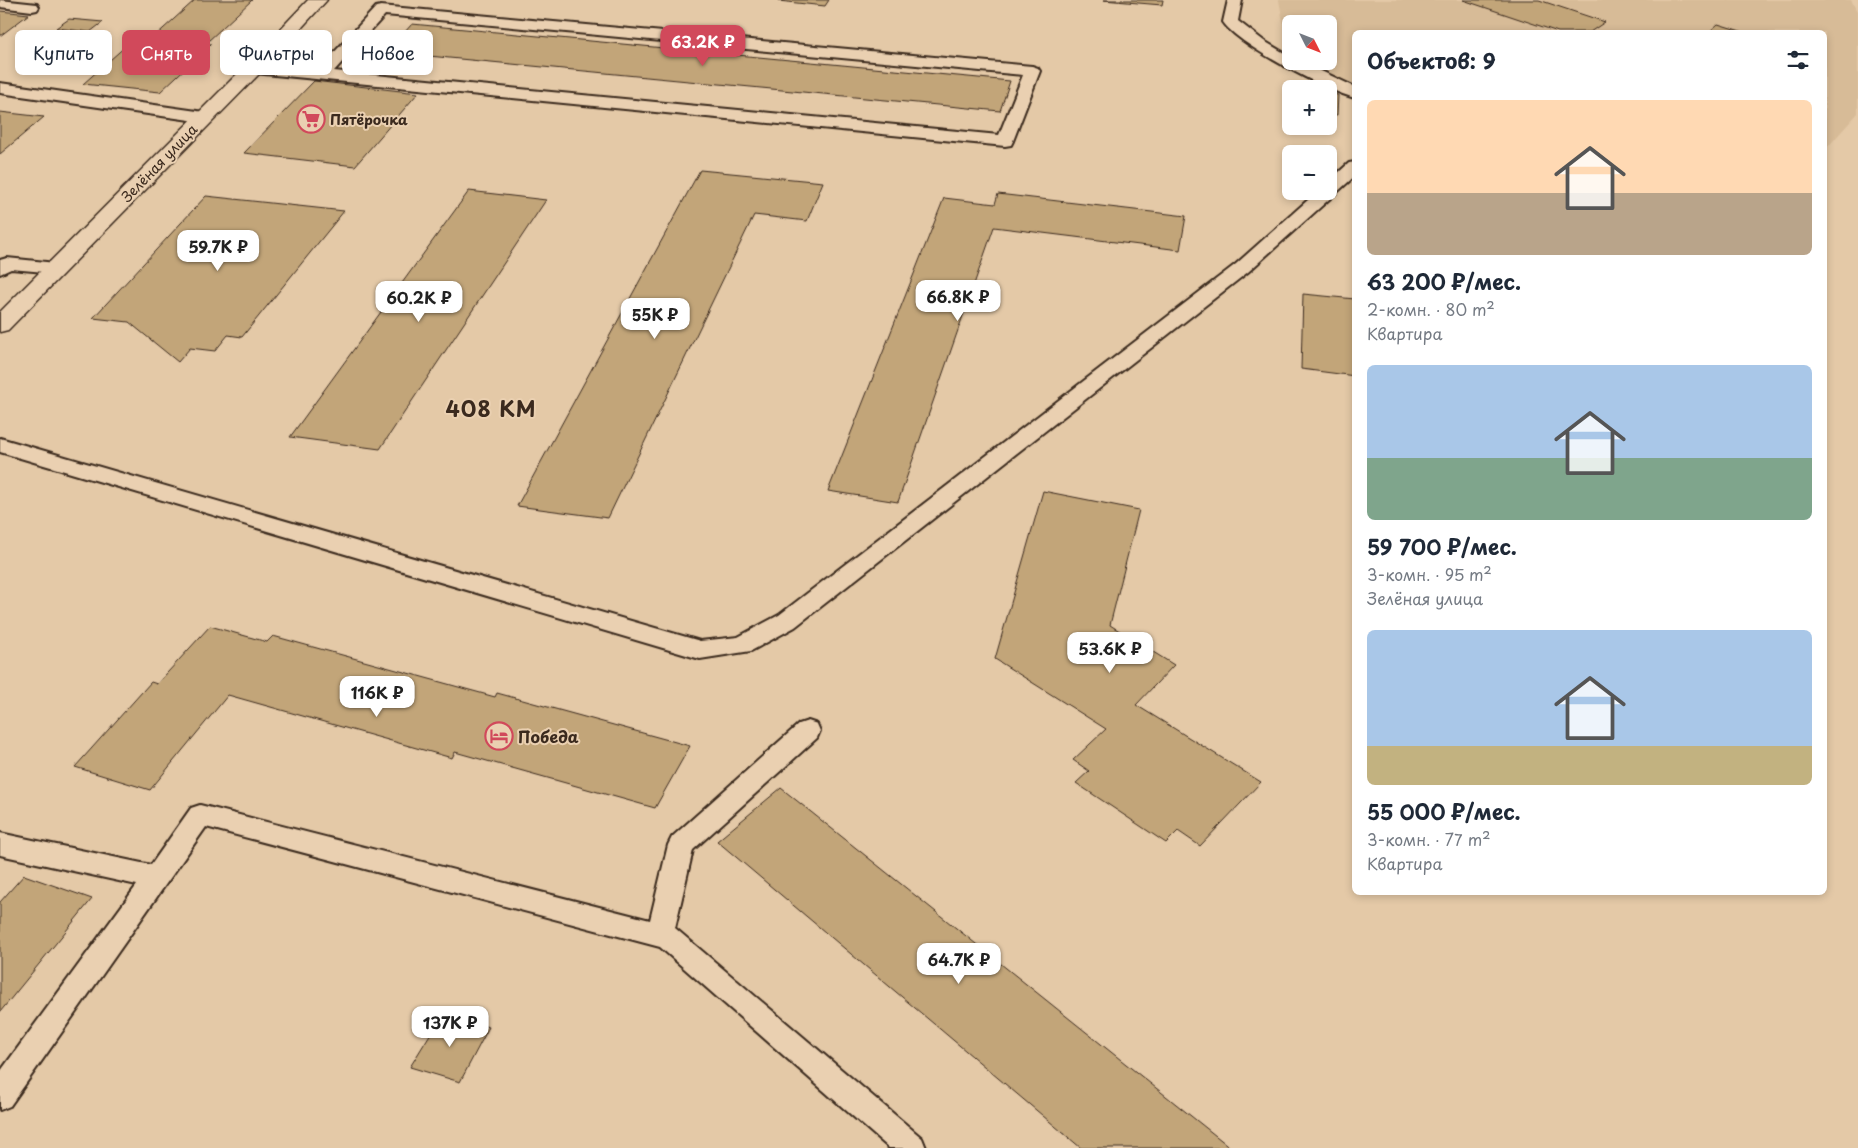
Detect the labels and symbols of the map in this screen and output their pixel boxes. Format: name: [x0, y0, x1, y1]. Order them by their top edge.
north arrow: [1282, 15, 1338, 70]
pin: 63.2K ₽: [657, 24, 749, 67]
supermarket icon: Пятёрочка: [296, 104, 326, 134]
place label: Пятёрочка: [330, 109, 408, 130]
street label: Зелёная улица: [116, 119, 202, 207]
pin: 59.7K ₽: [172, 230, 264, 272]
pin: 60.2K ₽: [373, 280, 465, 323]
pin: 66.8K ₽: [912, 280, 1004, 322]
pin: 55K ₽: [620, 298, 690, 340]
district label: 408 КМ: [446, 392, 536, 424]
pin: 53.6K ₽: [1064, 632, 1156, 674]
pin: 116K ₽: [336, 676, 418, 718]
hotel icon: Победа: [484, 721, 514, 751]
place label: Победа: [518, 724, 579, 748]
pin: 64.7K ₽: [913, 942, 1005, 985]
pin: 137K ₽: [409, 1006, 491, 1048]

